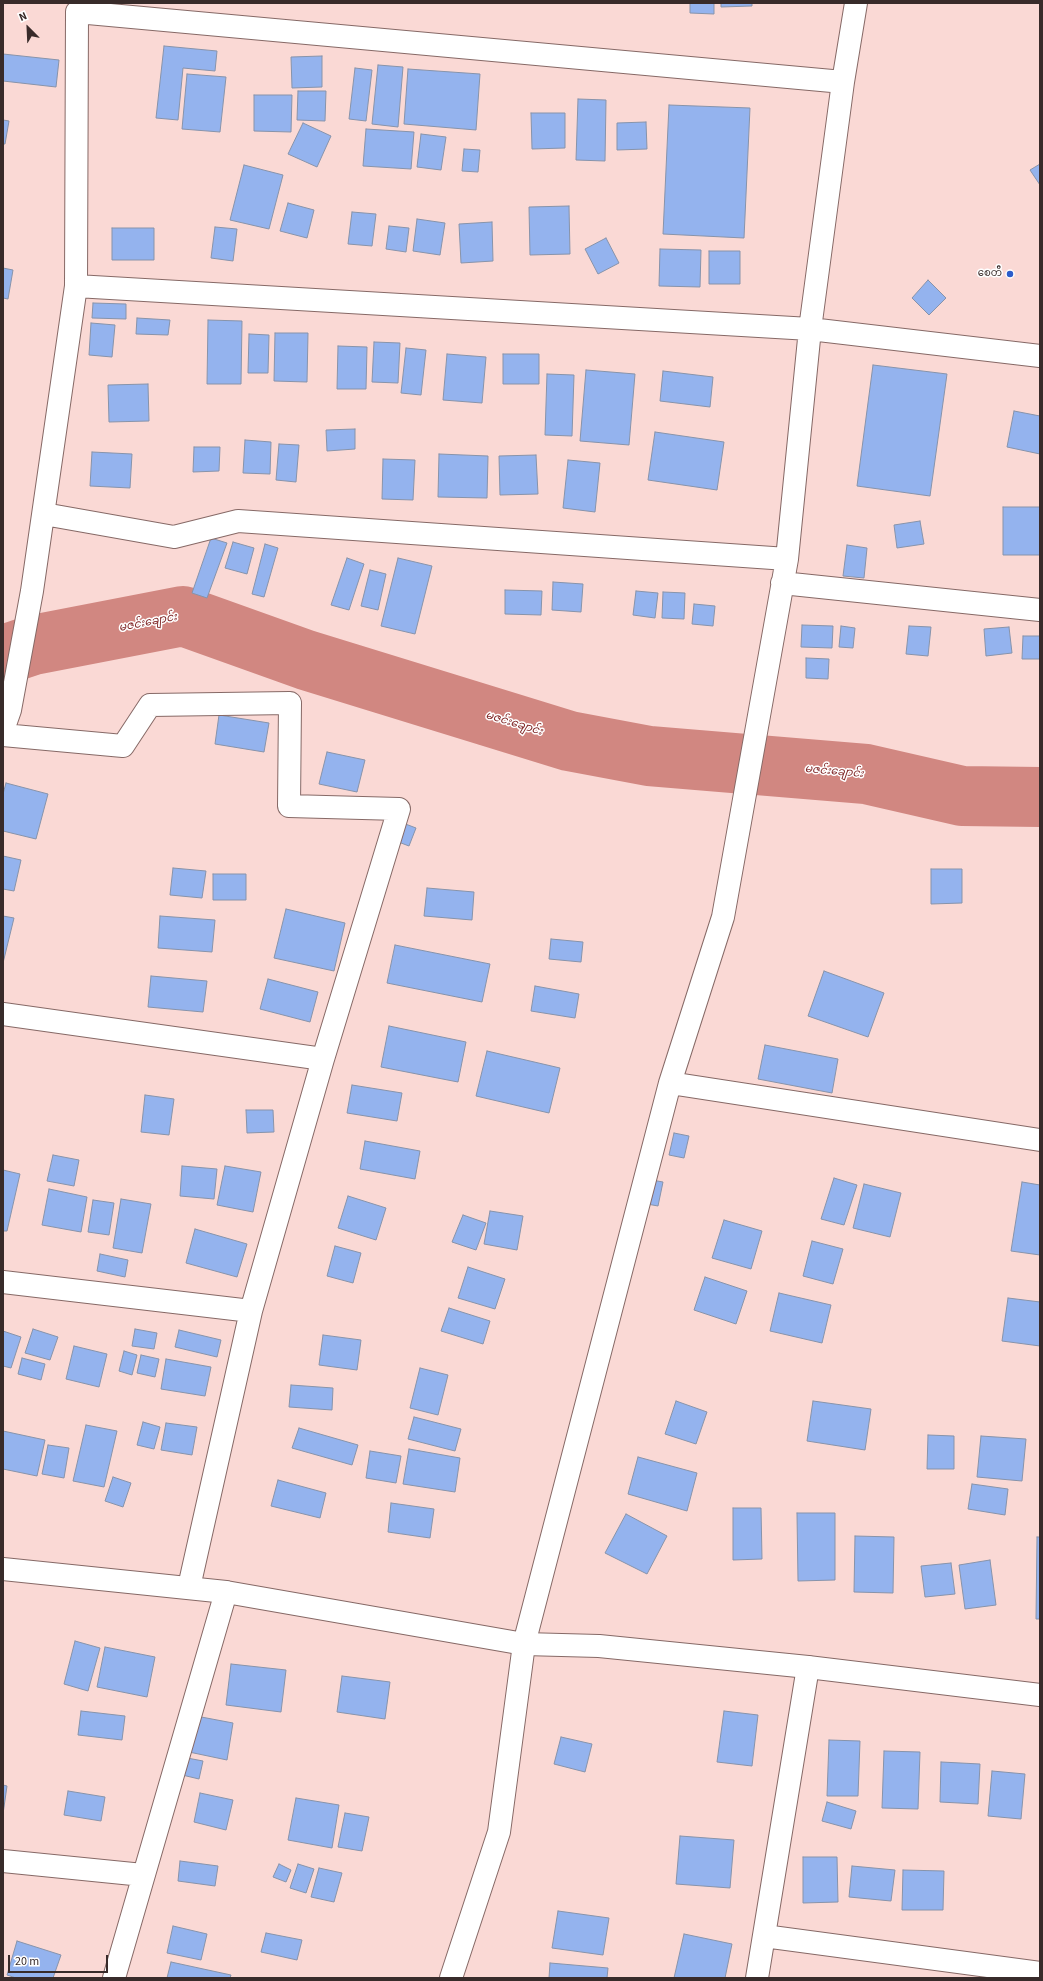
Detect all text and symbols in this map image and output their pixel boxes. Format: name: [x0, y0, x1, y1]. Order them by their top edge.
north arrow: [8, 8, 48, 48]
text: N: [17, 8, 29, 25]
place label: စေတီ: [978, 268, 1002, 280]
marker: စေတီ: [1005, 269, 1015, 279]
water label: မဇင်းချောင်း: [118, 611, 178, 635]
water label: မဇင်းချောင်း: [484, 709, 544, 739]
water label: မဇင်းချောင်း: [804, 763, 864, 781]
scale bar: [10, 1947, 110, 1973]
text: 20 m: [15, 1953, 39, 1970]

